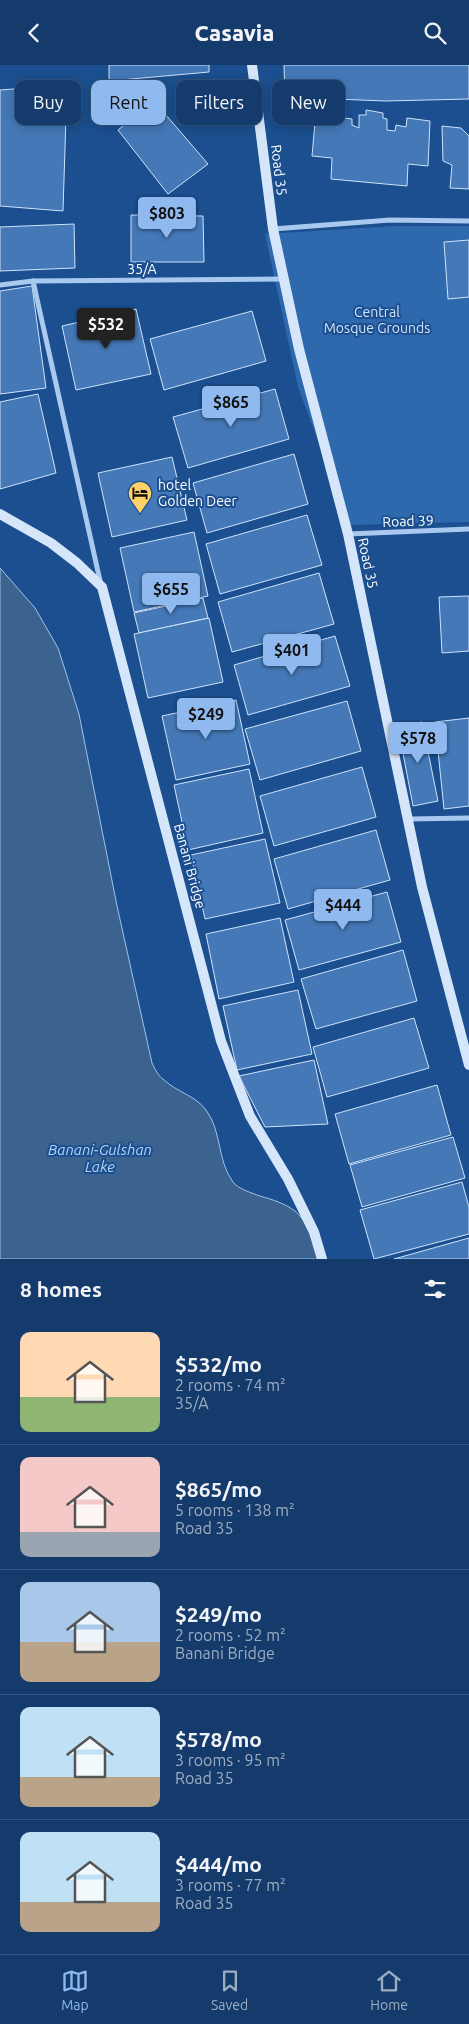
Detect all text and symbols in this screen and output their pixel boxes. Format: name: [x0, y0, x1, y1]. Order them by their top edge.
icon: back: [20, 19, 48, 47]
icon: search: [421, 19, 449, 47]
text: Casavia: [195, 20, 274, 45]
chip: Buy: [15, 80, 81, 125]
chip: Rent: [91, 80, 166, 125]
chip: Filters: [176, 80, 262, 125]
chip: New: [272, 80, 345, 125]
street label: Road 35: [268, 144, 290, 196]
pin: $803: [137, 197, 197, 239]
text: $803: [149, 204, 185, 222]
street label: 35/A: [127, 261, 157, 277]
park label: Central Mosque Grounds: [324, 304, 430, 336]
pin: $532: [76, 307, 136, 350]
text: $532: [88, 315, 124, 333]
pin: $865: [201, 385, 261, 428]
text: $865: [213, 393, 249, 411]
place label: hotel Golden Deer: [158, 477, 238, 509]
hotel icon: hotel Golden Deer: [127, 480, 153, 514]
street label: Road 39: [382, 512, 434, 530]
street label: Road 35: [355, 536, 381, 590]
pin: $655: [141, 573, 201, 615]
text: $655: [153, 580, 189, 598]
pin: $401: [262, 633, 322, 676]
text: $401: [274, 641, 310, 659]
pin: $249: [176, 697, 236, 740]
text: $249: [188, 705, 224, 723]
pin: $578: [388, 721, 448, 764]
text: $578: [400, 729, 436, 747]
street label: Banani Bridge: [171, 822, 209, 910]
pin: $444: [313, 889, 373, 931]
text: $444: [325, 896, 361, 914]
water label: Banani-Gulshan Lake: [48, 1141, 152, 1175]
icon: filters: [421, 1275, 449, 1303]
text: 8 homes: [20, 1277, 102, 1301]
icon: home: [60, 1352, 120, 1412]
text: $532/mo: [175, 1352, 262, 1376]
text: 2 rooms · 74 m²: [175, 1376, 286, 1394]
text: 35/A: [175, 1394, 209, 1412]
icon: home: [60, 1477, 120, 1537]
text: $865/mo: [175, 1477, 262, 1501]
text: 5 rooms · 138 m²: [175, 1501, 295, 1519]
text: Road 35: [175, 1519, 234, 1537]
icon: home: [60, 1602, 120, 1662]
text: $249/mo: [175, 1602, 262, 1626]
text: 2 rooms · 52 m²: [175, 1626, 286, 1644]
text: Banani Bridge: [175, 1644, 275, 1662]
icon: home: [60, 1727, 120, 1787]
text: $578/mo: [175, 1727, 262, 1751]
text: 3 rooms · 95 m²: [175, 1751, 286, 1769]
text: Road 35: [175, 1769, 234, 1787]
icon: home: [60, 1852, 120, 1912]
text: $444/mo: [175, 1852, 262, 1876]
text: 3 rooms · 77 m²: [175, 1876, 286, 1894]
text: Road 35: [175, 1894, 234, 1912]
tab: Map: [61, 1967, 89, 2013]
tab: Saved: [211, 1967, 248, 2013]
tab: Home: [370, 1967, 408, 2013]

